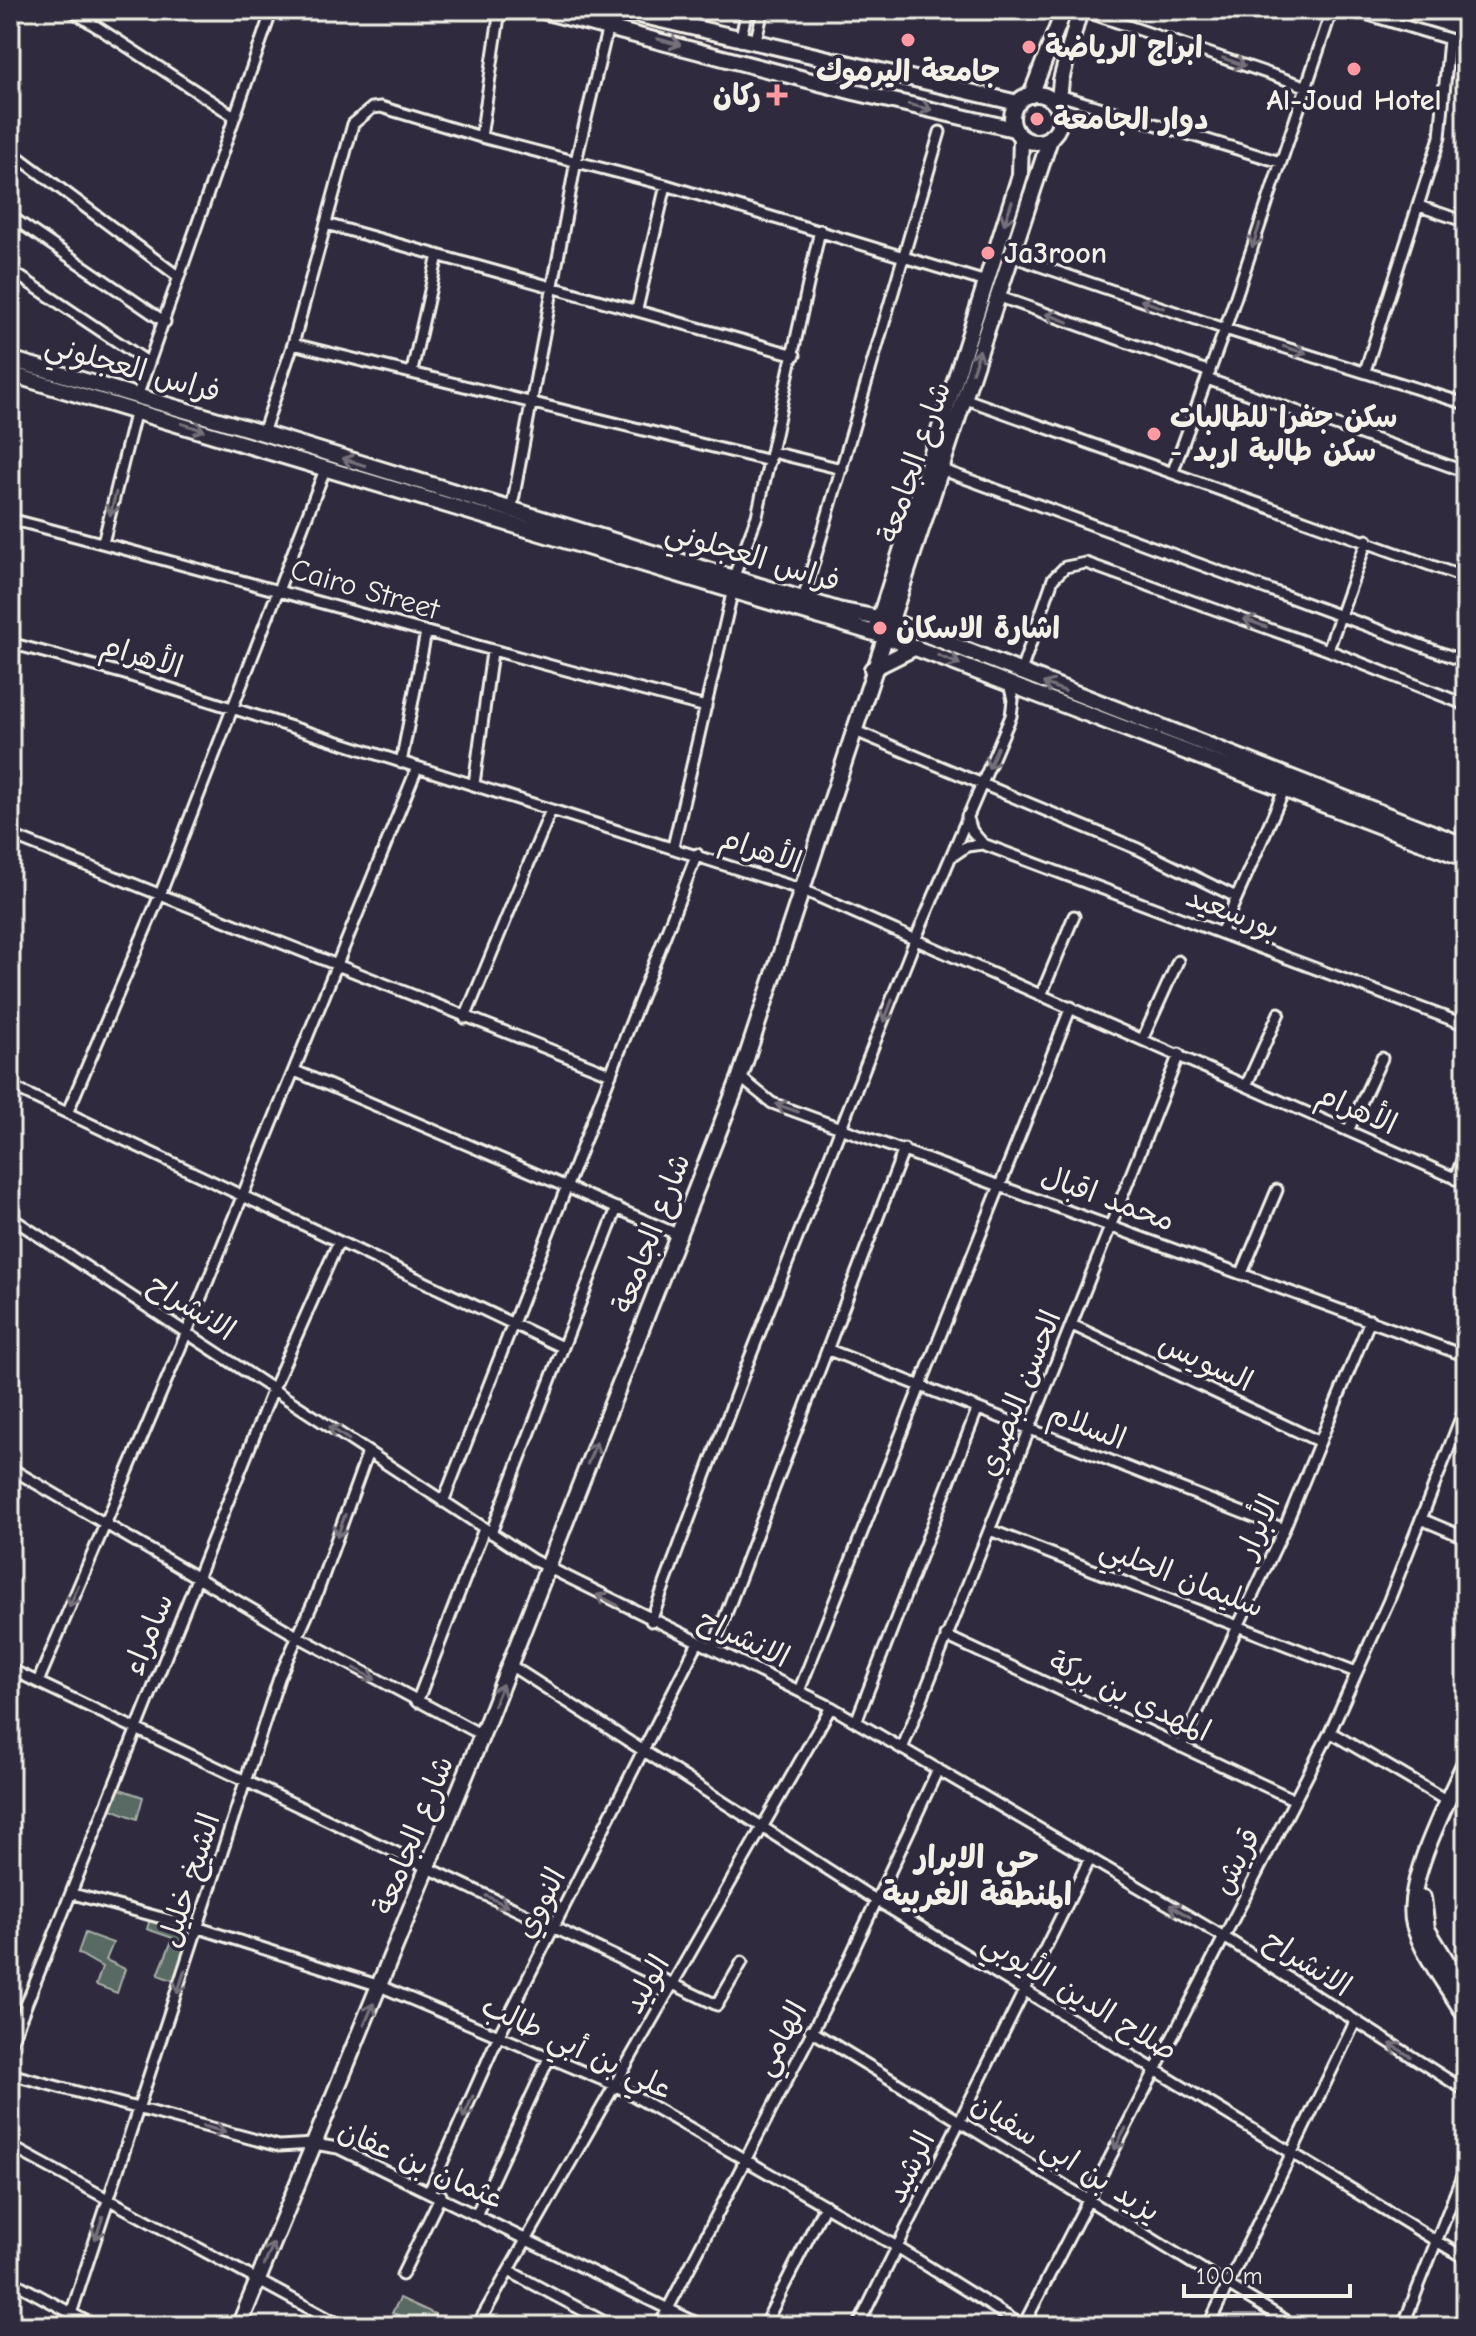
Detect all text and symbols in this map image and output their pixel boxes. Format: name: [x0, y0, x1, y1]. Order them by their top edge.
place label: ابراج الرياضة: [1045, 30, 1203, 66]
marker: جامعة اليرموك: [899, 31, 917, 49]
one-way arrow: [655, 36, 681, 51]
marker: ابراج الرياضة: [1020, 38, 1038, 56]
place label: جامعة اليرموك: [816, 54, 1000, 90]
one-way arrow: [1222, 56, 1247, 71]
marker: Al-Joud Hotel: [1345, 60, 1363, 78]
place label: ركان: [713, 78, 761, 113]
place label: Al-Joud Hotel: [1266, 83, 1442, 118]
marker: ركان: [768, 86, 786, 104]
one-way arrow: [907, 100, 933, 115]
place label: دوار الجامعة: [1053, 102, 1208, 137]
marker: دوار الجامعة: [1028, 110, 1046, 128]
one-way arrow: [1000, 200, 1015, 225]
one-way arrow: [1248, 223, 1263, 249]
place label: Ja3roon: [1004, 236, 1107, 271]
marker: Ja3roon: [979, 244, 997, 262]
one-way arrow: [1140, 296, 1164, 310]
one-way arrow: [1045, 309, 1070, 324]
street label: فراس العجلوني: [39, 327, 224, 418]
one-way arrow: [1282, 343, 1308, 358]
one-way arrow: [969, 348, 984, 373]
street label: شارع الجامعة: [871, 377, 961, 548]
place label: سكن جفرا للطالبات - سكن طالبة اربد: [1170, 400, 1397, 469]
one-way arrow: [179, 420, 205, 435]
marker: سكن جفرا للطالبات - سكن طالبة اربد: [1145, 425, 1163, 443]
one-way arrow: [342, 454, 367, 468]
one-way arrow: [105, 490, 120, 516]
street label: فراس العجلوني: [659, 513, 844, 607]
street label: Cairo Street: [286, 552, 445, 628]
place label: اشارة الاسكان: [896, 611, 1060, 646]
one-way arrow: [1243, 615, 1268, 630]
marker: اشارة الاسكان: [871, 619, 889, 637]
street label: الأهرام: [95, 625, 188, 690]
one-way arrow: [936, 654, 961, 669]
one-way arrow: [1042, 679, 1067, 693]
one-way arrow: [985, 745, 999, 770]
street label: الأهرام: [714, 817, 807, 885]
street label: بورسعيد: [1181, 879, 1284, 948]
one-way arrow: [880, 998, 894, 1023]
street label: الأهرام: [1309, 1074, 1403, 1147]
one-way arrow: [775, 1100, 800, 1115]
street label: شارع الجامعة: [605, 1149, 701, 1319]
street label: محمد اقبال: [1036, 1158, 1179, 1239]
street label: الانشراح: [141, 1266, 242, 1349]
street label: الحسن البصري: [970, 1305, 1071, 1482]
street label: السويس: [1153, 1326, 1258, 1400]
street label: السلام: [1042, 1396, 1131, 1461]
one-way arrow: [329, 1425, 351, 1441]
one-way arrow: [586, 1441, 600, 1466]
street label: الأبرار: [1225, 1488, 1288, 1566]
one-way arrow: [333, 1513, 348, 1538]
street label: سليمان الحلبي: [1092, 1530, 1269, 1632]
one-way arrow: [66, 1583, 81, 1608]
street label: سامراء: [116, 1588, 181, 1680]
one-way arrow: [596, 1591, 620, 1607]
street label: الانشراح: [692, 1602, 795, 1676]
street label: المهدي بن بركة: [1042, 1644, 1216, 1752]
one-way arrow: [353, 1666, 377, 1682]
one-way arrow: [492, 1683, 506, 1708]
street label: شارع الجامعة: [366, 1751, 464, 1921]
street label: الشيخ خليل: [151, 1809, 229, 1952]
street label: قريش: [1205, 1822, 1268, 1900]
district label: حي الابرار المنطقة الغربية: [882, 1839, 1072, 1914]
street label: النووي: [507, 1862, 576, 1946]
one-way arrow: [485, 1894, 509, 1909]
one-way arrow: [1169, 1903, 1192, 1919]
street label: صلاح الدين الأيوبي: [972, 1922, 1185, 2075]
street label: الانشراح: [1257, 1922, 1358, 2005]
street label: الوليد: [616, 1949, 679, 2021]
one-way arrow: [172, 1969, 187, 1994]
street label: علي بن أبي طالب: [473, 1988, 678, 2114]
street label: الهامي: [746, 1995, 822, 2085]
one-way arrow: [362, 2002, 377, 2027]
one-way arrow: [1389, 2041, 1412, 2057]
street label: يزيد بن ابي سفيان: [961, 2085, 1166, 2236]
one-way arrow: [459, 2094, 474, 2118]
street label: عثمان بن عفان: [333, 2112, 509, 2216]
one-way arrow: [201, 2122, 227, 2137]
street label: الرشيد: [878, 2126, 943, 2209]
one-way arrow: [1112, 2127, 1128, 2151]
one-way arrow: [91, 2215, 106, 2241]
one-way arrow: [263, 2242, 277, 2267]
scale bar: [1184, 2248, 1350, 2298]
text: 100 m: [1196, 2262, 1263, 2290]

